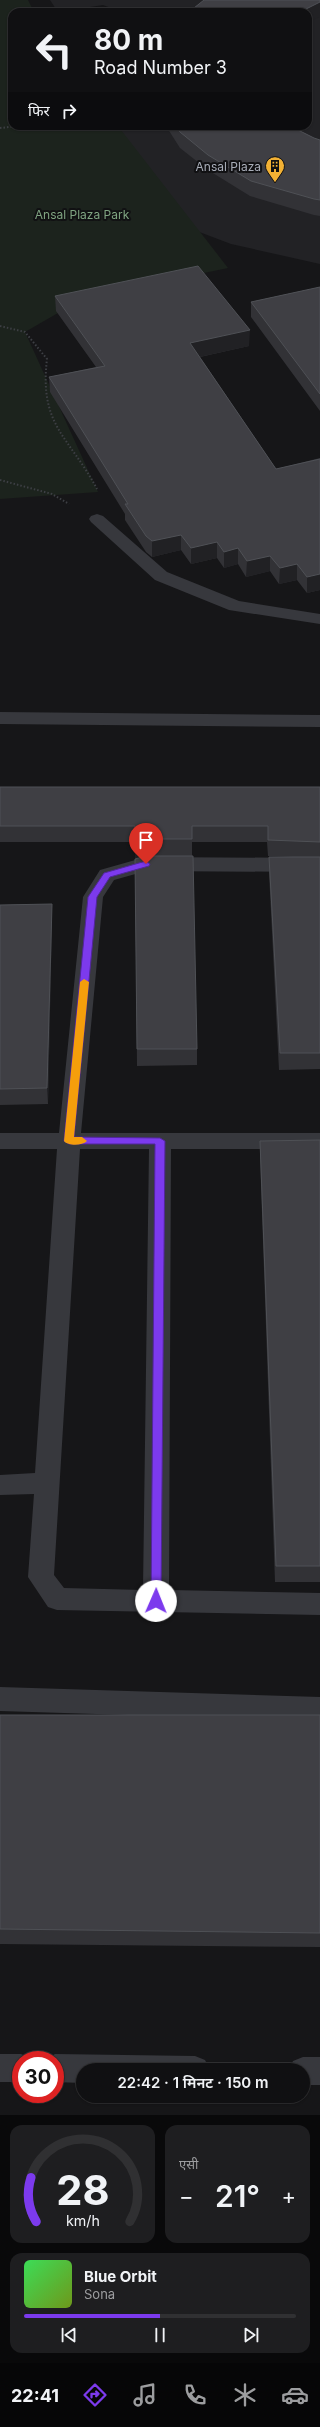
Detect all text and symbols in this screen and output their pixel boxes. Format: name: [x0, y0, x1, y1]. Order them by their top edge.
text: 80 m: [94, 23, 163, 57]
icon: left: [28, 24, 80, 76]
text: Road Number 3: [94, 57, 227, 78]
icon: right: [58, 100, 80, 122]
text: फिर: [28, 101, 50, 120]
building icon: Ansal Plaza: [264, 155, 286, 183]
place label: Ansal Plaza: [196, 159, 261, 174]
park label: Ansal Plaza Park: [35, 207, 130, 222]
pin: [129, 823, 163, 864]
icon: arrive: [135, 829, 157, 851]
position arrow: [135, 1580, 177, 1622]
speed limit sign: 30: [12, 2051, 64, 2103]
text: 22:42 · 1 मिनट · 150 m: [117, 2073, 269, 2092]
text: एसी: [179, 2156, 198, 2172]
text: 28: [56, 2165, 109, 2215]
text: 21°: [215, 2178, 260, 2214]
text: −: [179, 2183, 194, 2209]
text: +: [281, 2183, 296, 2209]
text: km/h: [66, 2212, 99, 2229]
text: Blue Orbit: [84, 2267, 157, 2286]
text: Sona: [84, 2286, 115, 2302]
icon: previous: [58, 2324, 80, 2346]
icon: pause: [149, 2324, 171, 2346]
icon: next: [240, 2324, 262, 2346]
icon: directions: [81, 2381, 109, 2409]
icon: music: [131, 2381, 159, 2409]
icon: phone: [181, 2381, 209, 2409]
icon: climate: [231, 2381, 259, 2409]
icon: car: [281, 2381, 309, 2409]
text: 22:41: [11, 2385, 59, 2406]

